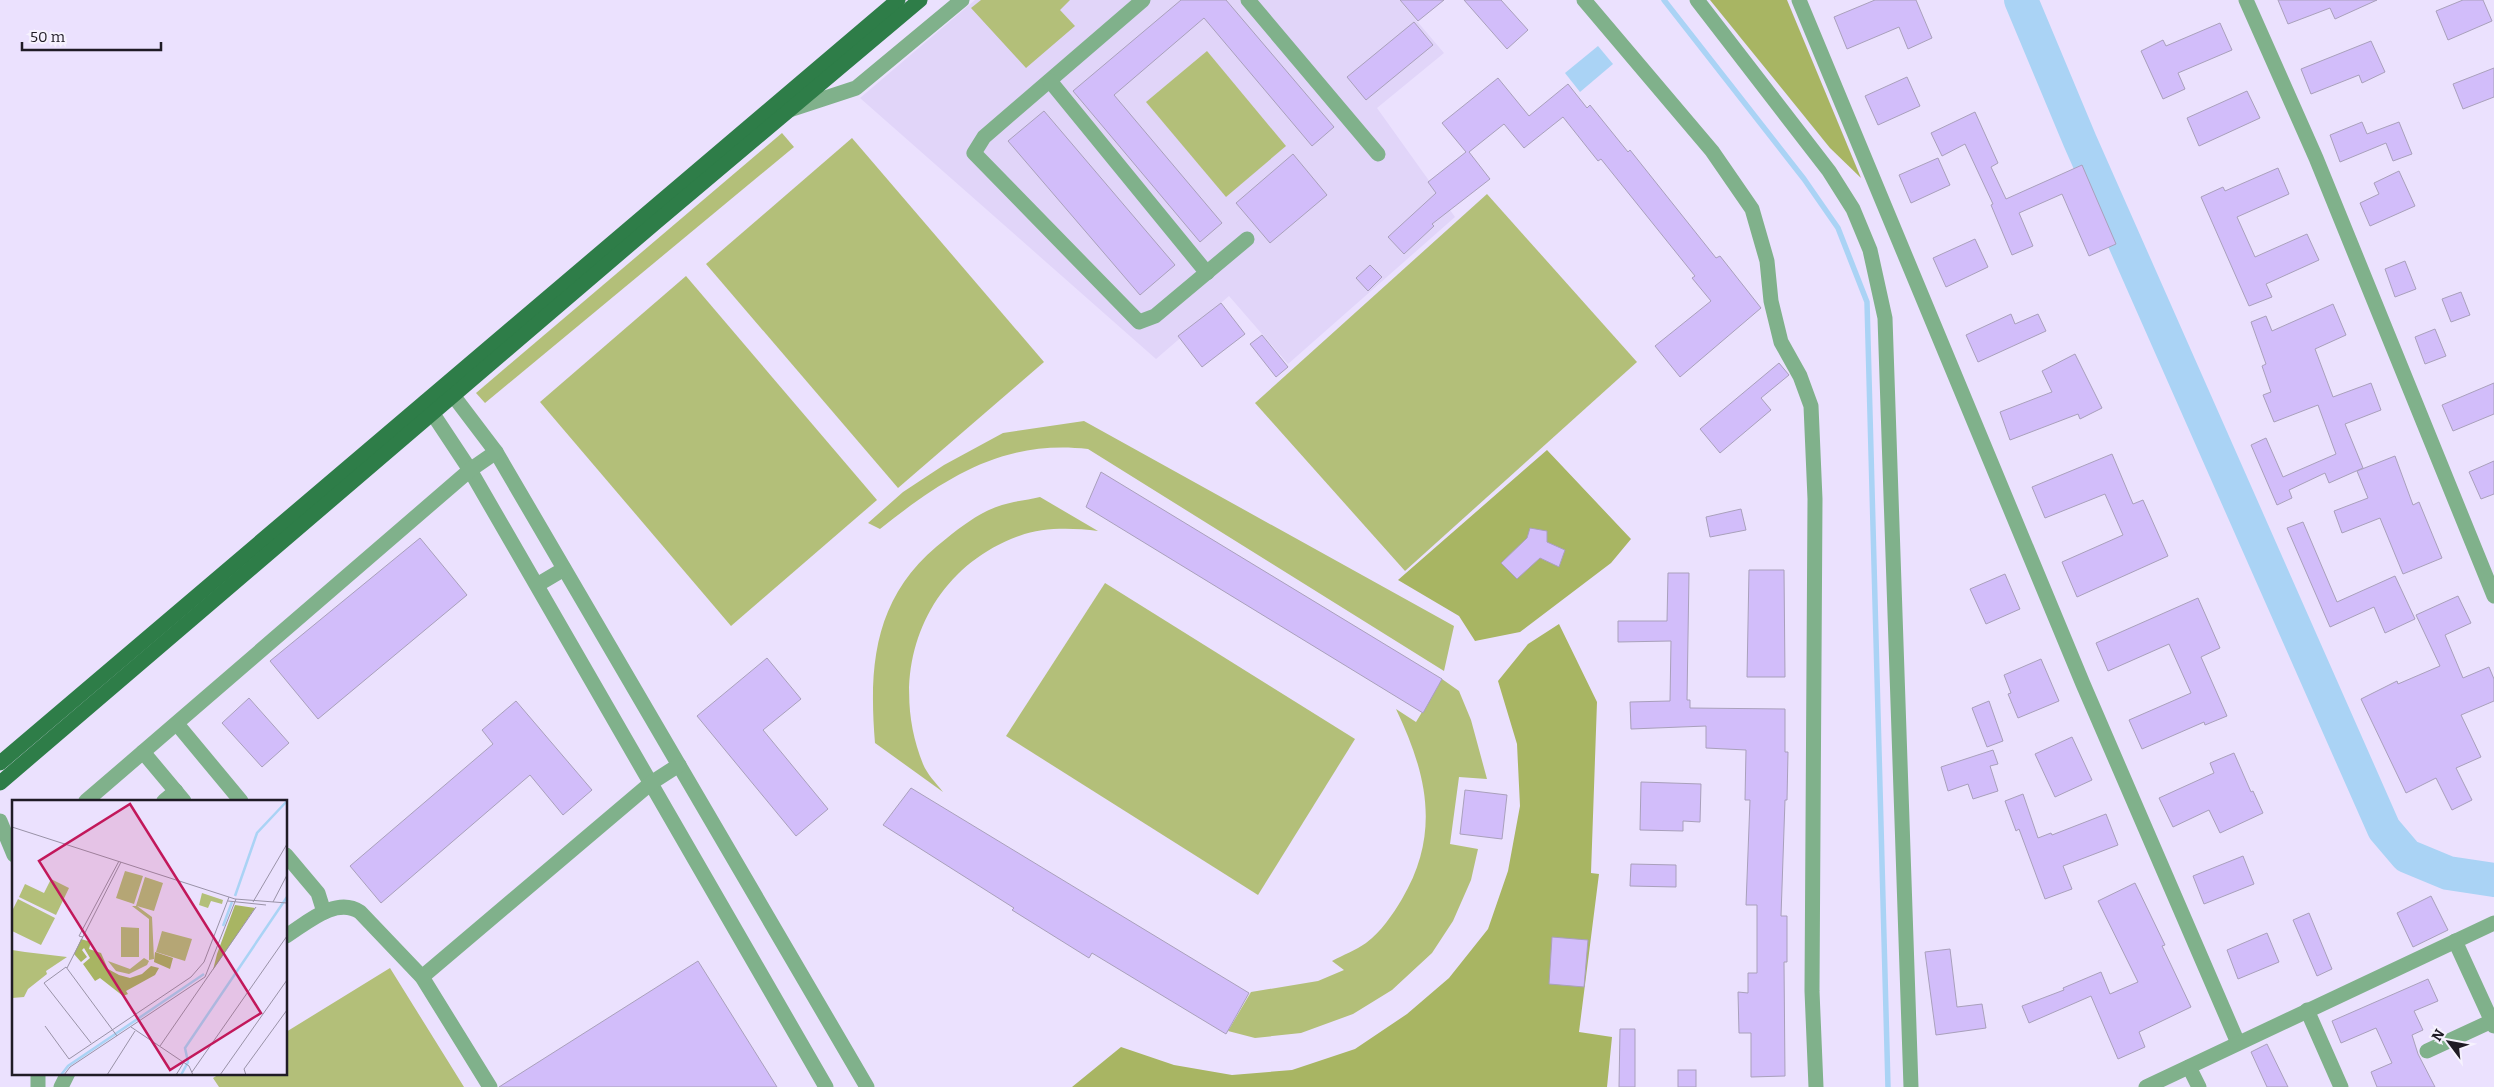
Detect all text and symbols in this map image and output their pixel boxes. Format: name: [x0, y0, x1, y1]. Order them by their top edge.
scale bar: [22, 20, 161, 52]
text: 50 m: [30, 28, 66, 46]
inset map: [12, 800, 288, 1074]
north arrow: [2424, 1017, 2474, 1067]
text: N: [2428, 1026, 2449, 1044]

